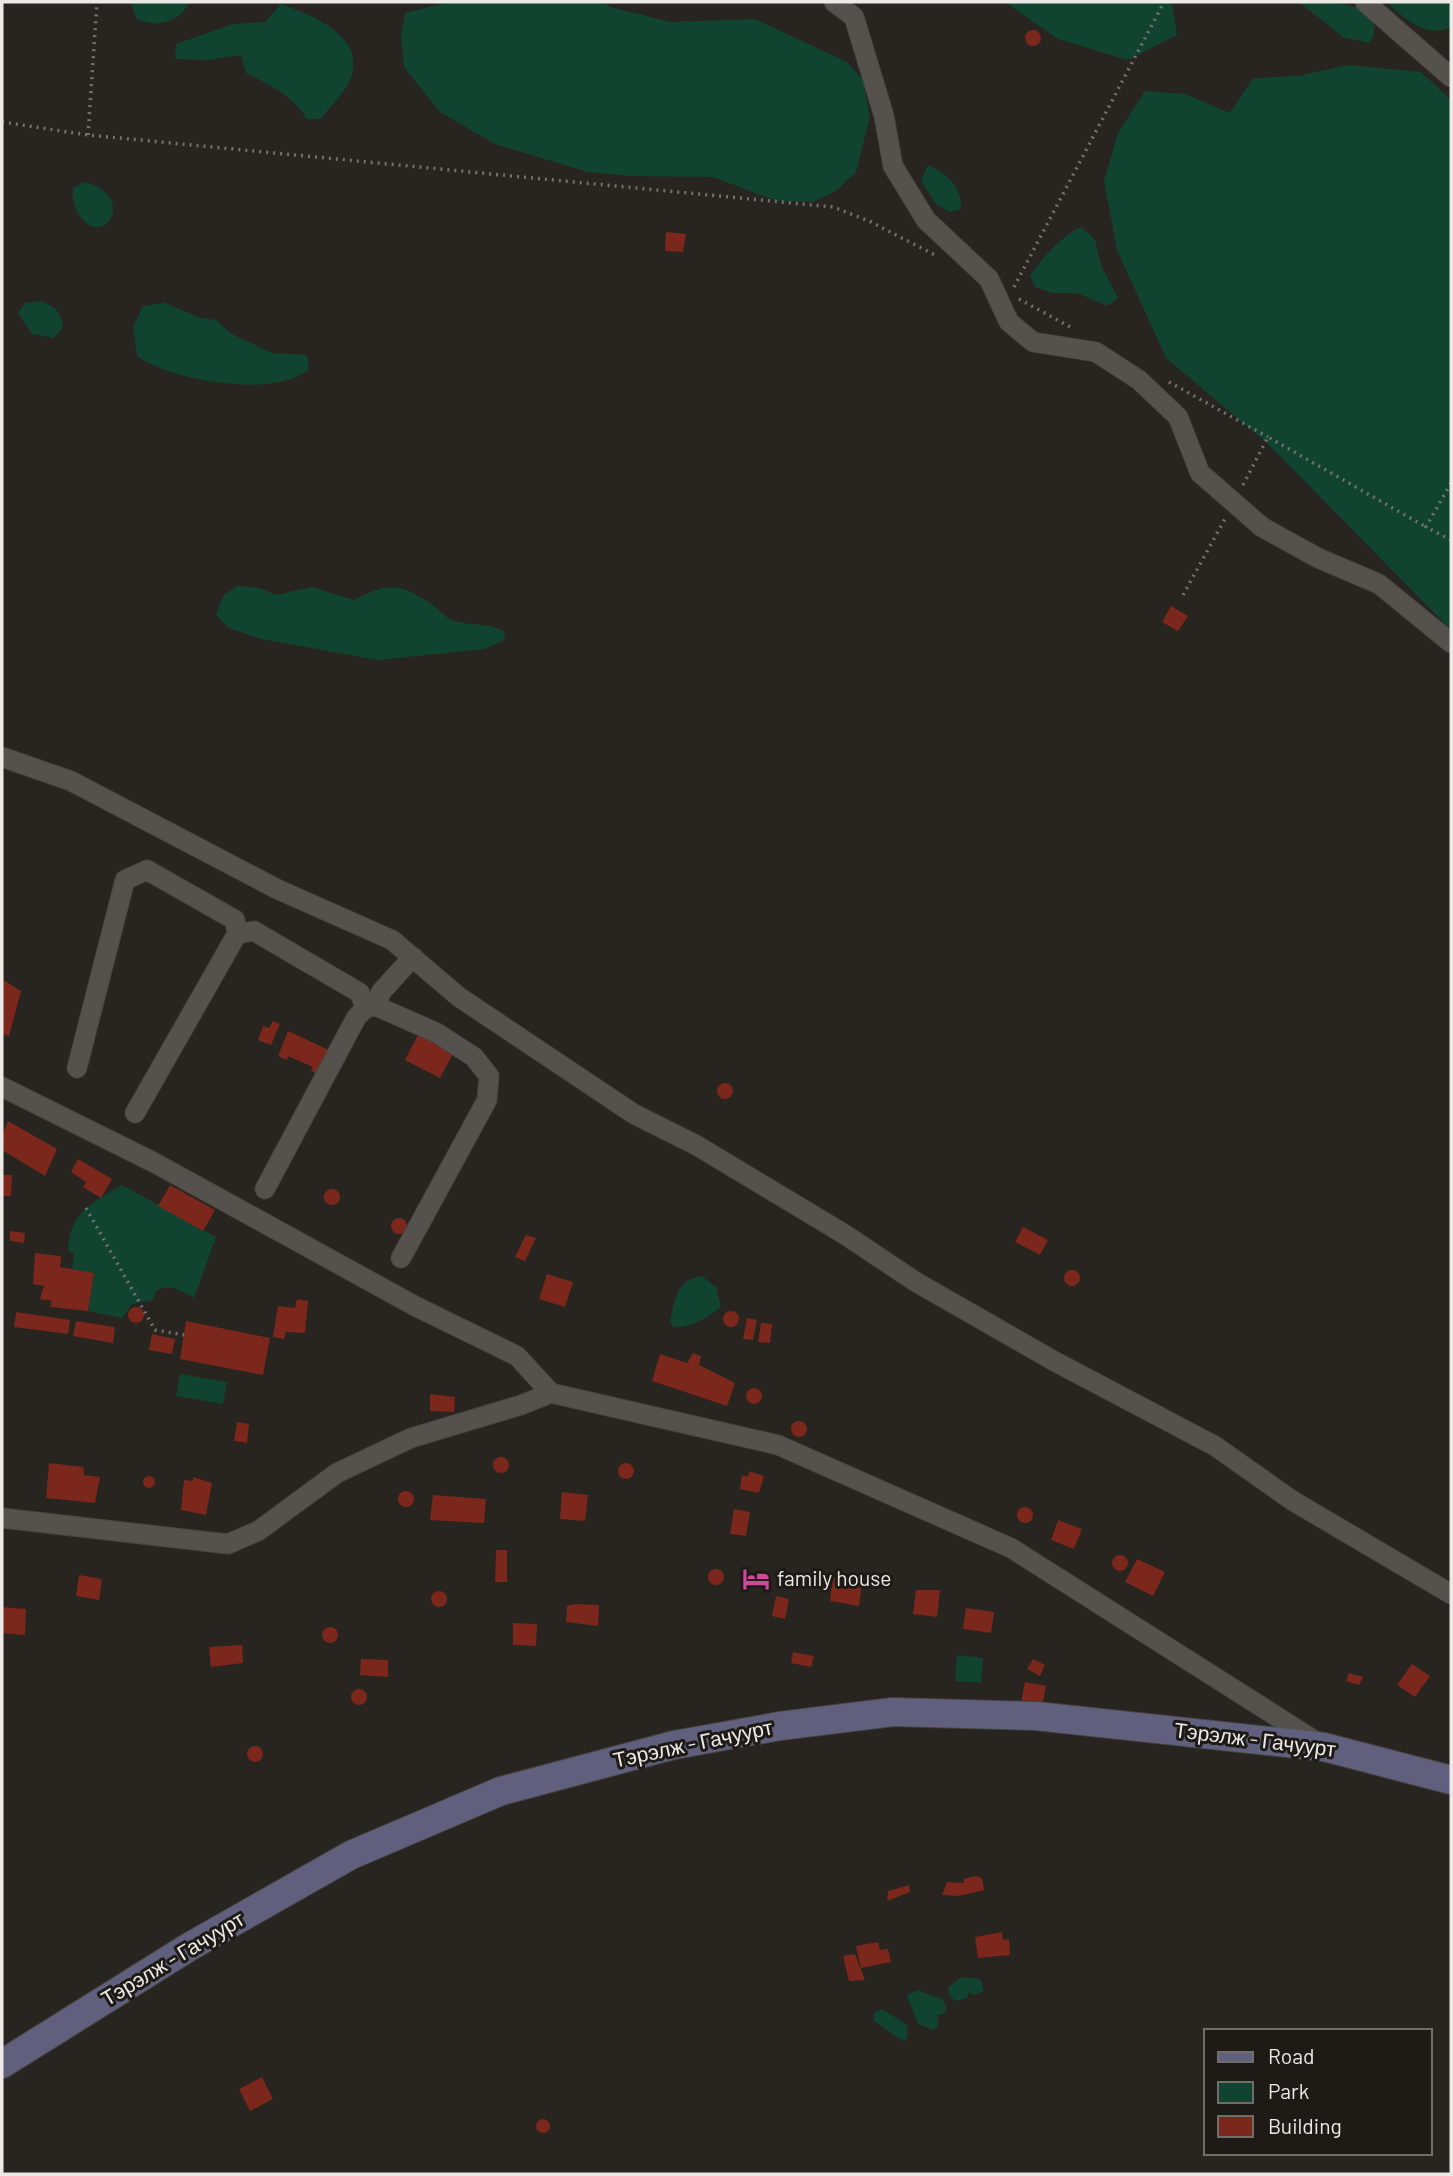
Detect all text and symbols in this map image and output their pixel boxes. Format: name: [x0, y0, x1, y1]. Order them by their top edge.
hotel icon: family house: [741, 1564, 771, 1594]
place label: family house: [777, 1565, 891, 1590]
street label: Тэрэлж - Гачуурт: [611, 1713, 775, 1772]
street label: Тэрэлж - Гачуурт: [1173, 1716, 1338, 1761]
street label: Тэрэлж - Гачуурт: [96, 1905, 249, 2010]
legend: [1204, 2029, 1432, 2155]
text: Road: [1268, 2043, 1314, 2068]
text: Park: [1268, 2078, 1309, 2103]
text: Building: [1268, 2113, 1342, 2138]

